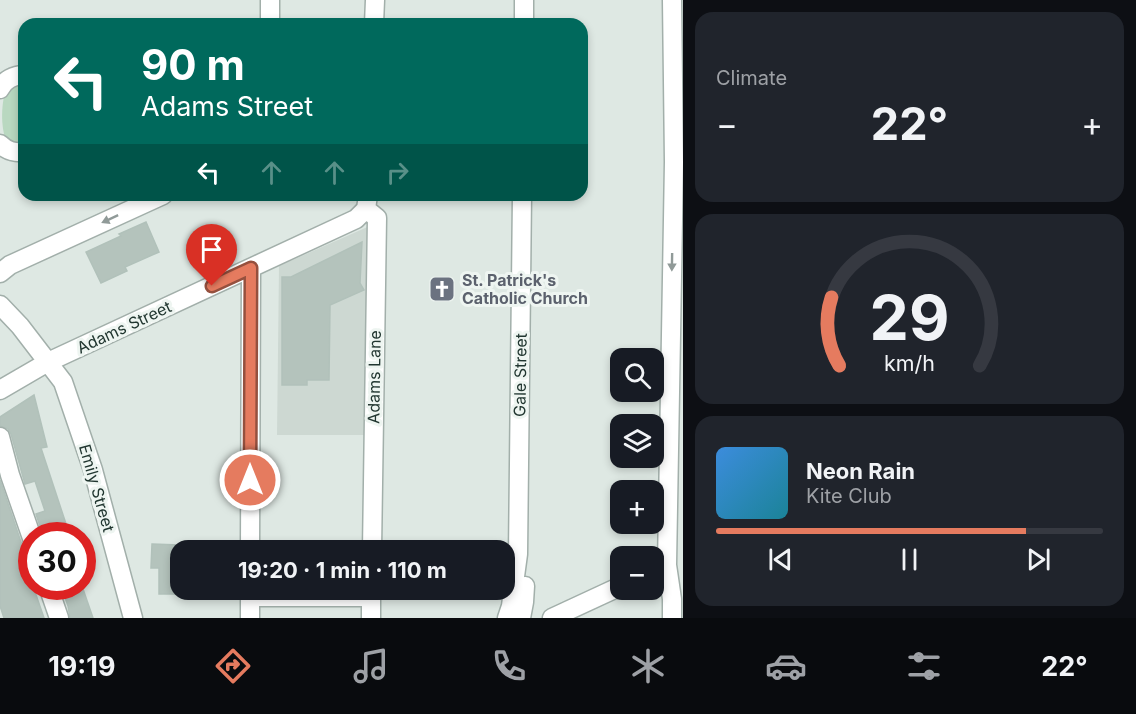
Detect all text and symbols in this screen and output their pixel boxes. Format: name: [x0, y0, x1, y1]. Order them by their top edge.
text: 90 m: [141, 39, 245, 90]
icon: left: [42, 42, 120, 120]
text: Climate: [716, 66, 787, 90]
text: Adams Street: [141, 90, 313, 123]
text: 22°: [871, 96, 948, 151]
text: −: [716, 104, 738, 144]
text: +: [1081, 104, 1103, 144]
icon: left: [192, 156, 225, 189]
icon: ahead: [255, 156, 288, 189]
icon: ahead: [318, 156, 351, 189]
icon: right: [381, 156, 414, 189]
one-way arrow: [102, 215, 119, 224]
pin: [186, 224, 237, 286]
icon: arrive: [195, 233, 228, 266]
one-way arrow: [667, 253, 677, 272]
place label: St. Patrick's Catholic Church: [462, 270, 588, 308]
church icon: St. Patrick's Catholic Church: [427, 274, 457, 304]
text: 29: [870, 280, 949, 355]
street label: Adams Street: [74, 296, 174, 358]
street label: Adams Lane: [363, 330, 385, 424]
street label: Gale Street: [509, 333, 531, 417]
map controls: [610, 348, 664, 600]
button: search: [610, 348, 664, 402]
text: km/h: [884, 350, 935, 376]
button: layers: [610, 414, 664, 468]
street label: Emily Street: [75, 442, 119, 534]
position arrow: [218, 448, 282, 512]
text: Neon Rain: [806, 458, 915, 484]
button: +: [610, 480, 664, 534]
text: Kite Club: [806, 484, 892, 508]
speed limit sign: 30: [18, 522, 96, 600]
icon: previous: [764, 543, 797, 576]
icon: pause: [893, 543, 926, 576]
icon: next: [1022, 543, 1055, 576]
button: −: [610, 546, 664, 600]
text: 19:20 · 1 min · 110 m: [238, 557, 447, 583]
icon: directions: [212, 645, 254, 687]
icon: music: [350, 645, 392, 687]
icon: phone: [488, 645, 530, 687]
icon: climate: [627, 645, 669, 687]
icon: car: [765, 645, 807, 687]
icon: filters: [903, 645, 945, 687]
text: 19:19: [48, 650, 116, 683]
text: 22°: [1041, 650, 1088, 683]

